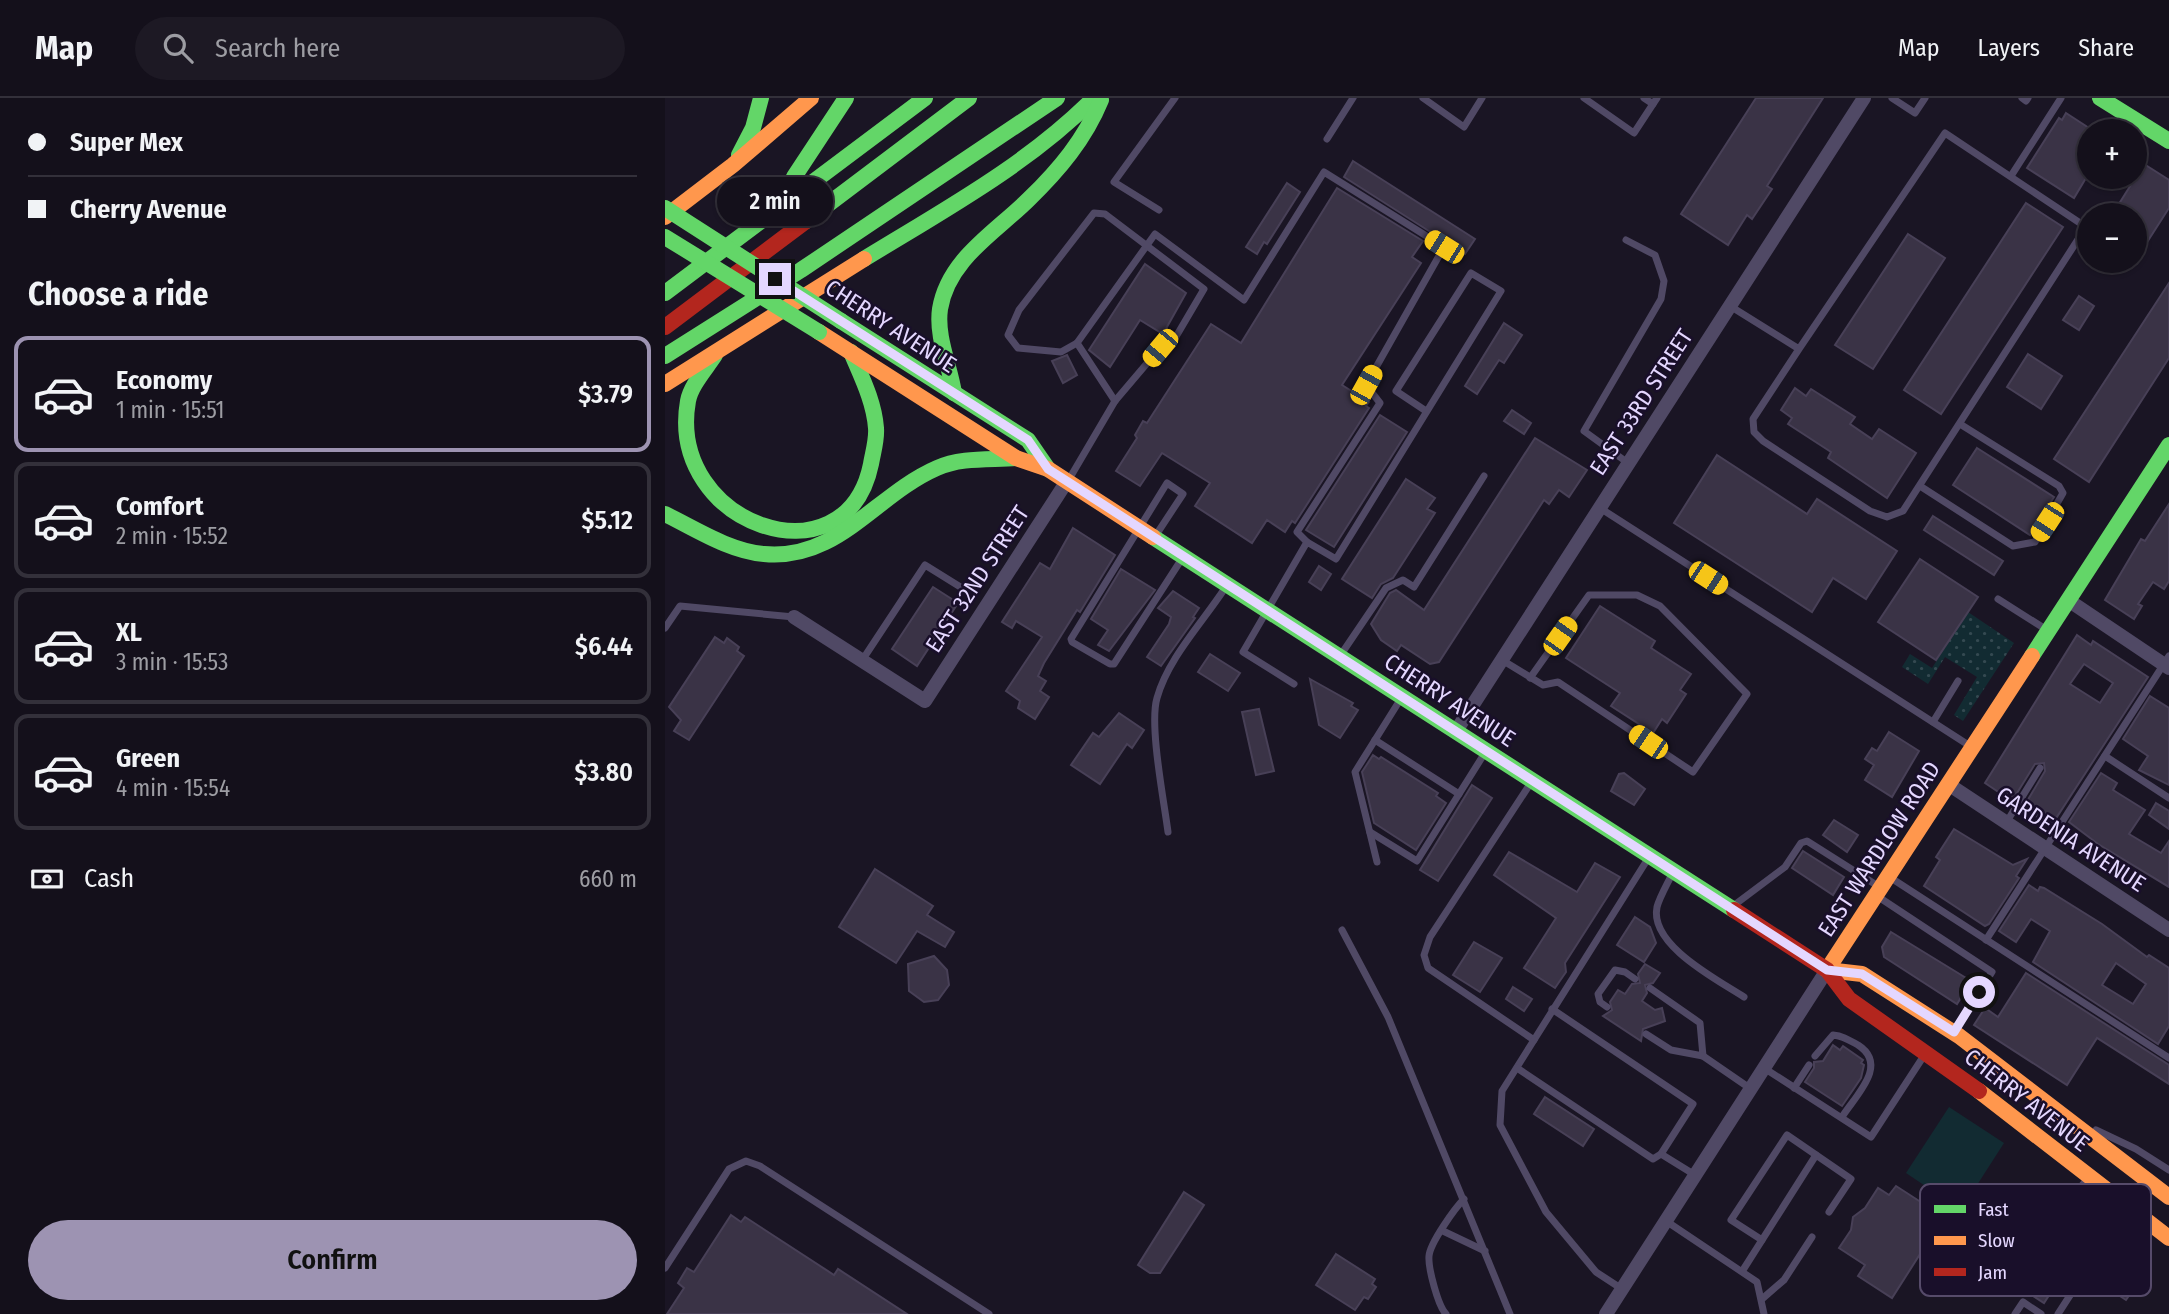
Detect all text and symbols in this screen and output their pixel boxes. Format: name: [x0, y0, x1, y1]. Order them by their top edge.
search box: [135, 17, 625, 80]
text: Map: [35, 28, 93, 68]
icon: search: [159, 29, 197, 67]
text: Search here: [215, 33, 340, 64]
text: Map: [1898, 34, 1940, 62]
text: Layers: [1978, 34, 2040, 62]
text: Share: [2078, 34, 2134, 62]
map controls: [2077, 119, 2147, 273]
button: +: [2077, 119, 2147, 189]
text: Super Mex: [70, 127, 183, 158]
callout: 2 min: [717, 178, 833, 226]
text: 2 min: [749, 187, 801, 215]
text: Cherry Avenue: [70, 194, 227, 225]
button: −: [2077, 203, 2147, 273]
car: [1421, 227, 1468, 267]
route end: [759, 263, 791, 295]
street label: CHERRY AVENUE: [820, 273, 962, 379]
text: Choose a ride: [28, 275, 209, 313]
street label: EAST 33RD STREET: [1583, 324, 1699, 480]
car: [1139, 325, 1182, 371]
car: [1347, 362, 1386, 408]
icon: car: [32, 363, 95, 426]
text: Economy: [116, 365, 212, 396]
text: $3.79: [578, 379, 633, 410]
text: 1 min · 15:51: [116, 396, 225, 424]
icon: car: [32, 489, 95, 552]
text: Comfort: [116, 491, 204, 522]
car: [2027, 499, 2068, 545]
street label: EAST 32ND STREET: [919, 500, 1035, 658]
text: $5.12: [582, 505, 633, 536]
text: 2 min · 15:52: [116, 522, 228, 550]
car: [1685, 558, 1732, 598]
car: [1540, 613, 1581, 659]
icon: car: [32, 615, 95, 678]
text: XL: [116, 617, 142, 648]
text: $6.44: [575, 631, 633, 662]
street label: CHERRY AVENUE: [1379, 647, 1521, 753]
text: 3 min · 15:53: [116, 648, 228, 676]
car: [1625, 722, 1672, 762]
icon: car: [32, 741, 95, 804]
text: Green: [116, 743, 180, 774]
street label: EAST WARDLOW ROAD: [1812, 756, 1946, 942]
text: $3.80: [574, 757, 633, 788]
text: 4 min · 15:54: [116, 774, 230, 802]
street label: GARDENIA AVENUE: [1991, 780, 2151, 898]
icon: cash: [28, 860, 66, 898]
text: Cash: [84, 863, 134, 894]
text: 660 m: [579, 865, 637, 893]
route start: [1963, 976, 1995, 1008]
street label: CHERRY AVENUE: [1959, 1043, 2095, 1157]
legend: [1920, 1184, 2151, 1296]
text: Fast: [1978, 1198, 2009, 1221]
button: Confirm: [28, 1220, 637, 1300]
text: Slow: [1978, 1229, 2015, 1252]
text: Jam: [1978, 1261, 2007, 1284]

